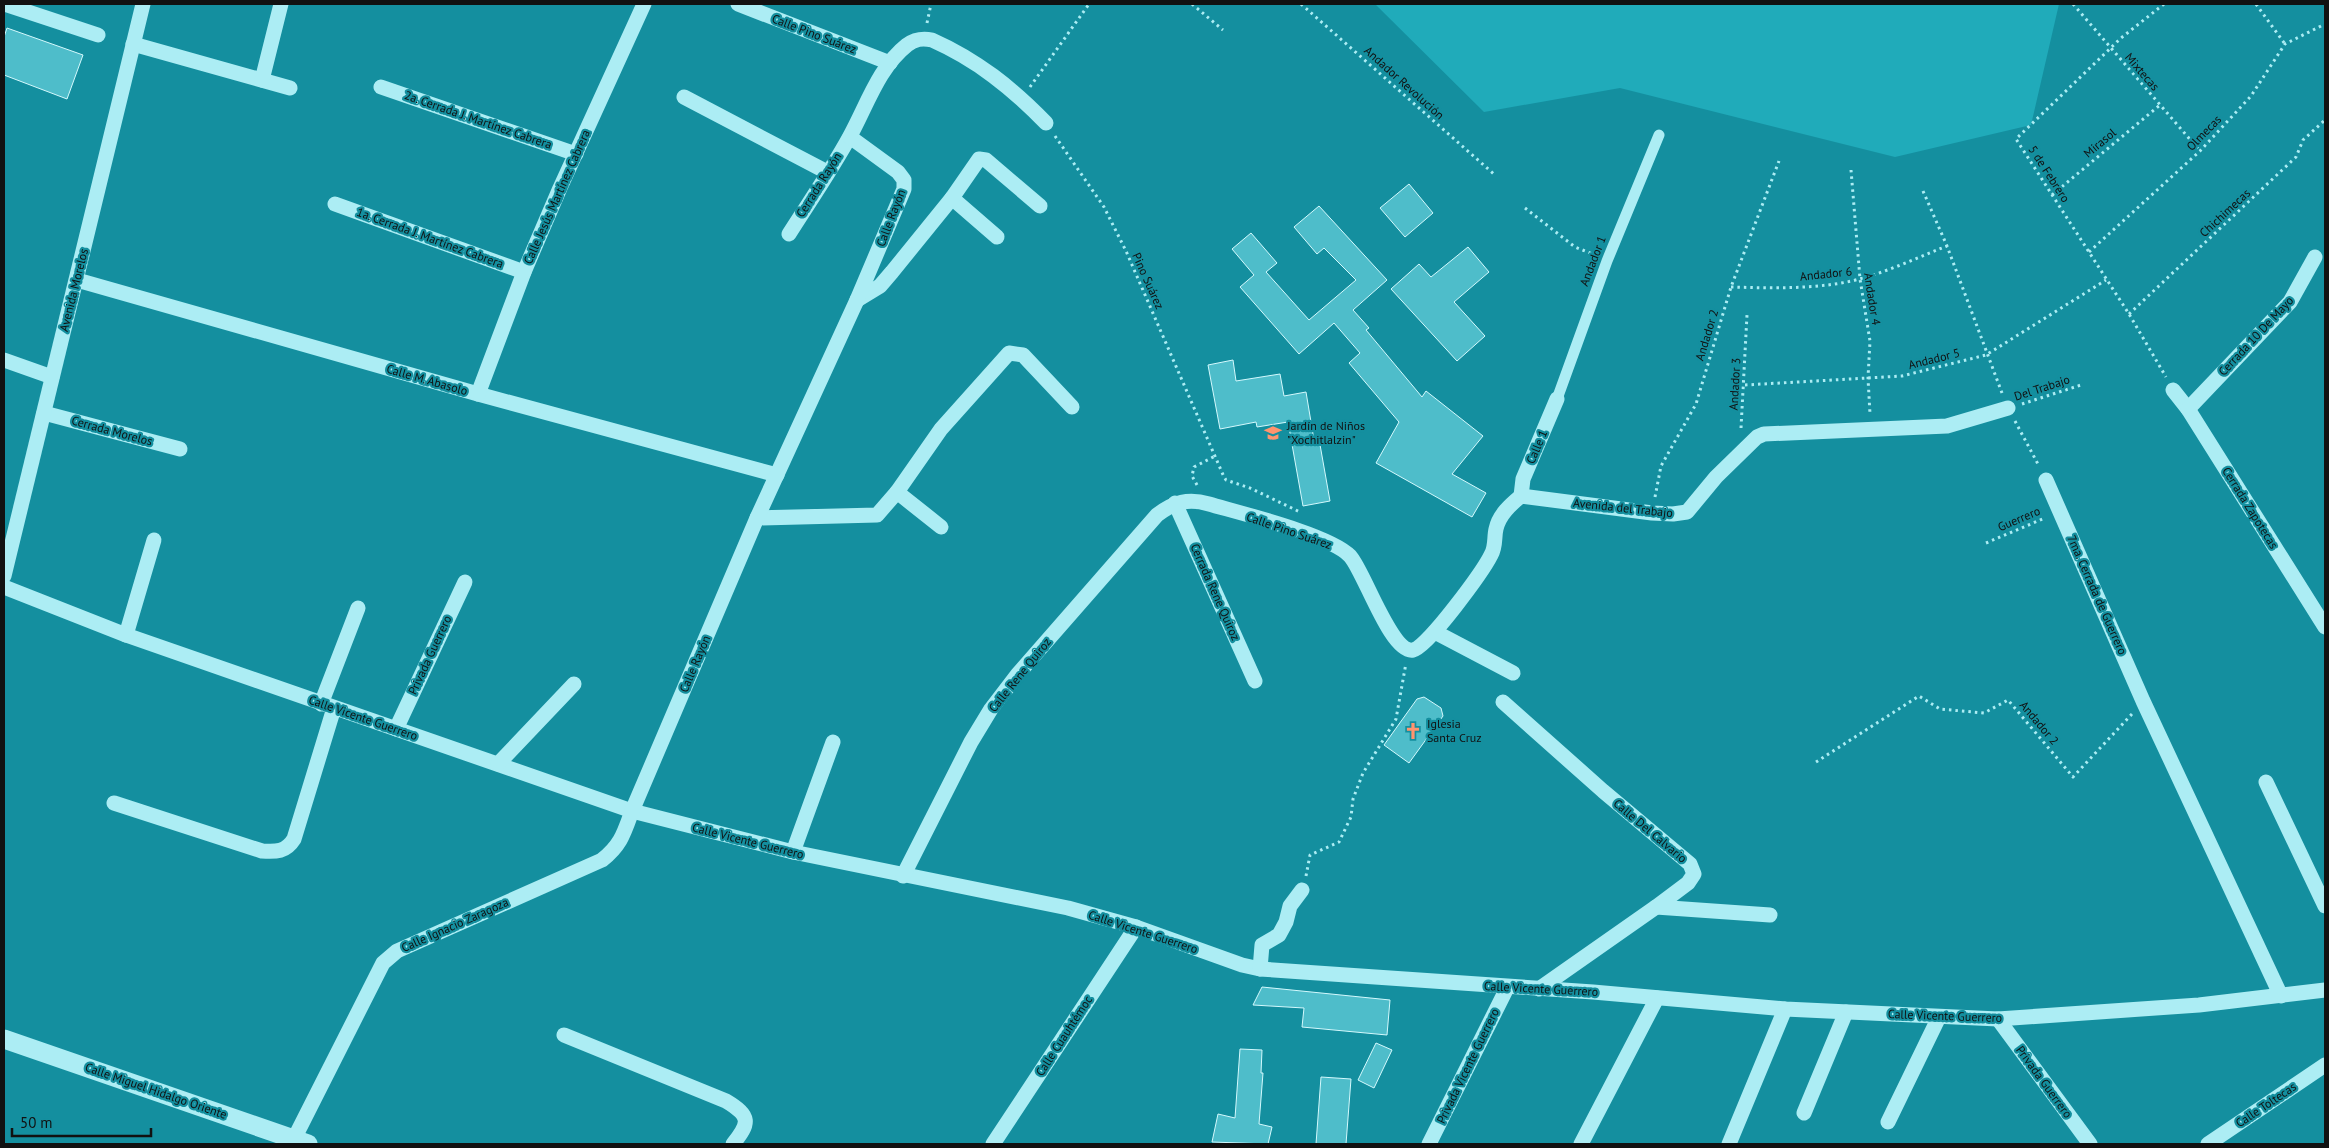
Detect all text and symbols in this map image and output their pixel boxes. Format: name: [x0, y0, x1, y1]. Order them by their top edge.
street label: Calle Pino Suárez: [770, 11, 859, 57]
street label: Andador Revolución: [1361, 43, 1447, 122]
street label: Mixtecas: [2122, 50, 2163, 94]
street label: 2a. Cerrada J. Martínez Cabrera: [402, 87, 554, 152]
street label: Olmecas: [2183, 112, 2224, 154]
street label: Mirasol: [2080, 124, 2119, 160]
street label: Calle Jesús Martínez Cabrera: [520, 127, 593, 266]
street label: 5 de Febrero: [2025, 142, 2073, 205]
street label: Cerrada Rayón: [793, 150, 844, 220]
street label: Chichimecas: [2196, 185, 2253, 240]
street label: Calle Rayón: [873, 187, 908, 249]
street label: 1a. Cerrada J. Martínez Cabrera: [355, 204, 506, 271]
street label: Andador 1: [1576, 234, 1609, 288]
street label: Avenida Morelos: [56, 247, 91, 333]
street label: Pino Suárez: [1129, 250, 1168, 311]
street label: Andador 6: [1799, 263, 1853, 284]
street label: Andador 4: [1861, 272, 1884, 327]
street label: Cerrada 10 De Mayo: [2215, 293, 2296, 378]
street label: Andador 2: [1692, 307, 1721, 362]
street label: Andador 5: [1906, 345, 1961, 372]
street label: Andador 3: [1726, 357, 1743, 411]
street label: Calle M. Abasolo: [385, 361, 469, 398]
street label: Del Trabajo: [2012, 371, 2072, 404]
street label: Cerrada Morelos: [70, 412, 154, 449]
place label: Jardín de Niños "Xochitlalzin": [1286, 418, 1365, 447]
school or university icon: Jardín de Niños "Xochitlalzin": [1263, 423, 1283, 443]
street label: Calle 1: [1523, 428, 1550, 466]
street label: Cerrada Zapotecas: [2219, 464, 2282, 551]
street label: Avenida del Trabajo: [1572, 495, 1674, 520]
street label: Guerrero: [1995, 503, 2042, 534]
street label: Calle Pino Suárez: [1245, 509, 1334, 552]
street label: 7ma. Cerrada de Guerrero: [2064, 533, 2131, 657]
street label: Cerrada Rene Quiroz: [1187, 541, 1244, 643]
street label: Privada Guerrero: [405, 613, 454, 697]
street label: Calle Rayón: [676, 633, 713, 695]
street label: Calle Rene Quiroz: [985, 635, 1054, 715]
street label: Calle Vicente Guerrero: [307, 692, 420, 743]
street label: Andador 2: [2017, 698, 2062, 748]
place label: Iglesia Santa Cruz: [1427, 716, 1482, 745]
church icon: Iglesia Santa Cruz: [1403, 721, 1423, 741]
street label: Calle Del Calvario: [1611, 796, 1690, 866]
street label: Calle Vicente Guerrero: [691, 819, 805, 862]
street label: Calle Ignacio Zaragoza: [399, 894, 511, 955]
street label: Calle Vicente Guerrero: [1086, 907, 1200, 956]
street label: Calle Vicente Guerrero: [1484, 978, 1598, 999]
street label: Calle Cuauhtémoc: [1032, 992, 1095, 1079]
street label: Privada Vicente Guerrero: [1433, 1006, 1502, 1126]
street label: Calle Vicente Guerrero: [1888, 1006, 2002, 1025]
street label: Privada Guerrero: [2013, 1043, 2076, 1121]
street label: Calle Miguel Hidalgo Oriente: [83, 1059, 229, 1122]
street label: Calle Toltecas: [2233, 1079, 2299, 1130]
scale bar: [12, 1106, 151, 1138]
text: 50 m: [20, 1113, 53, 1132]

